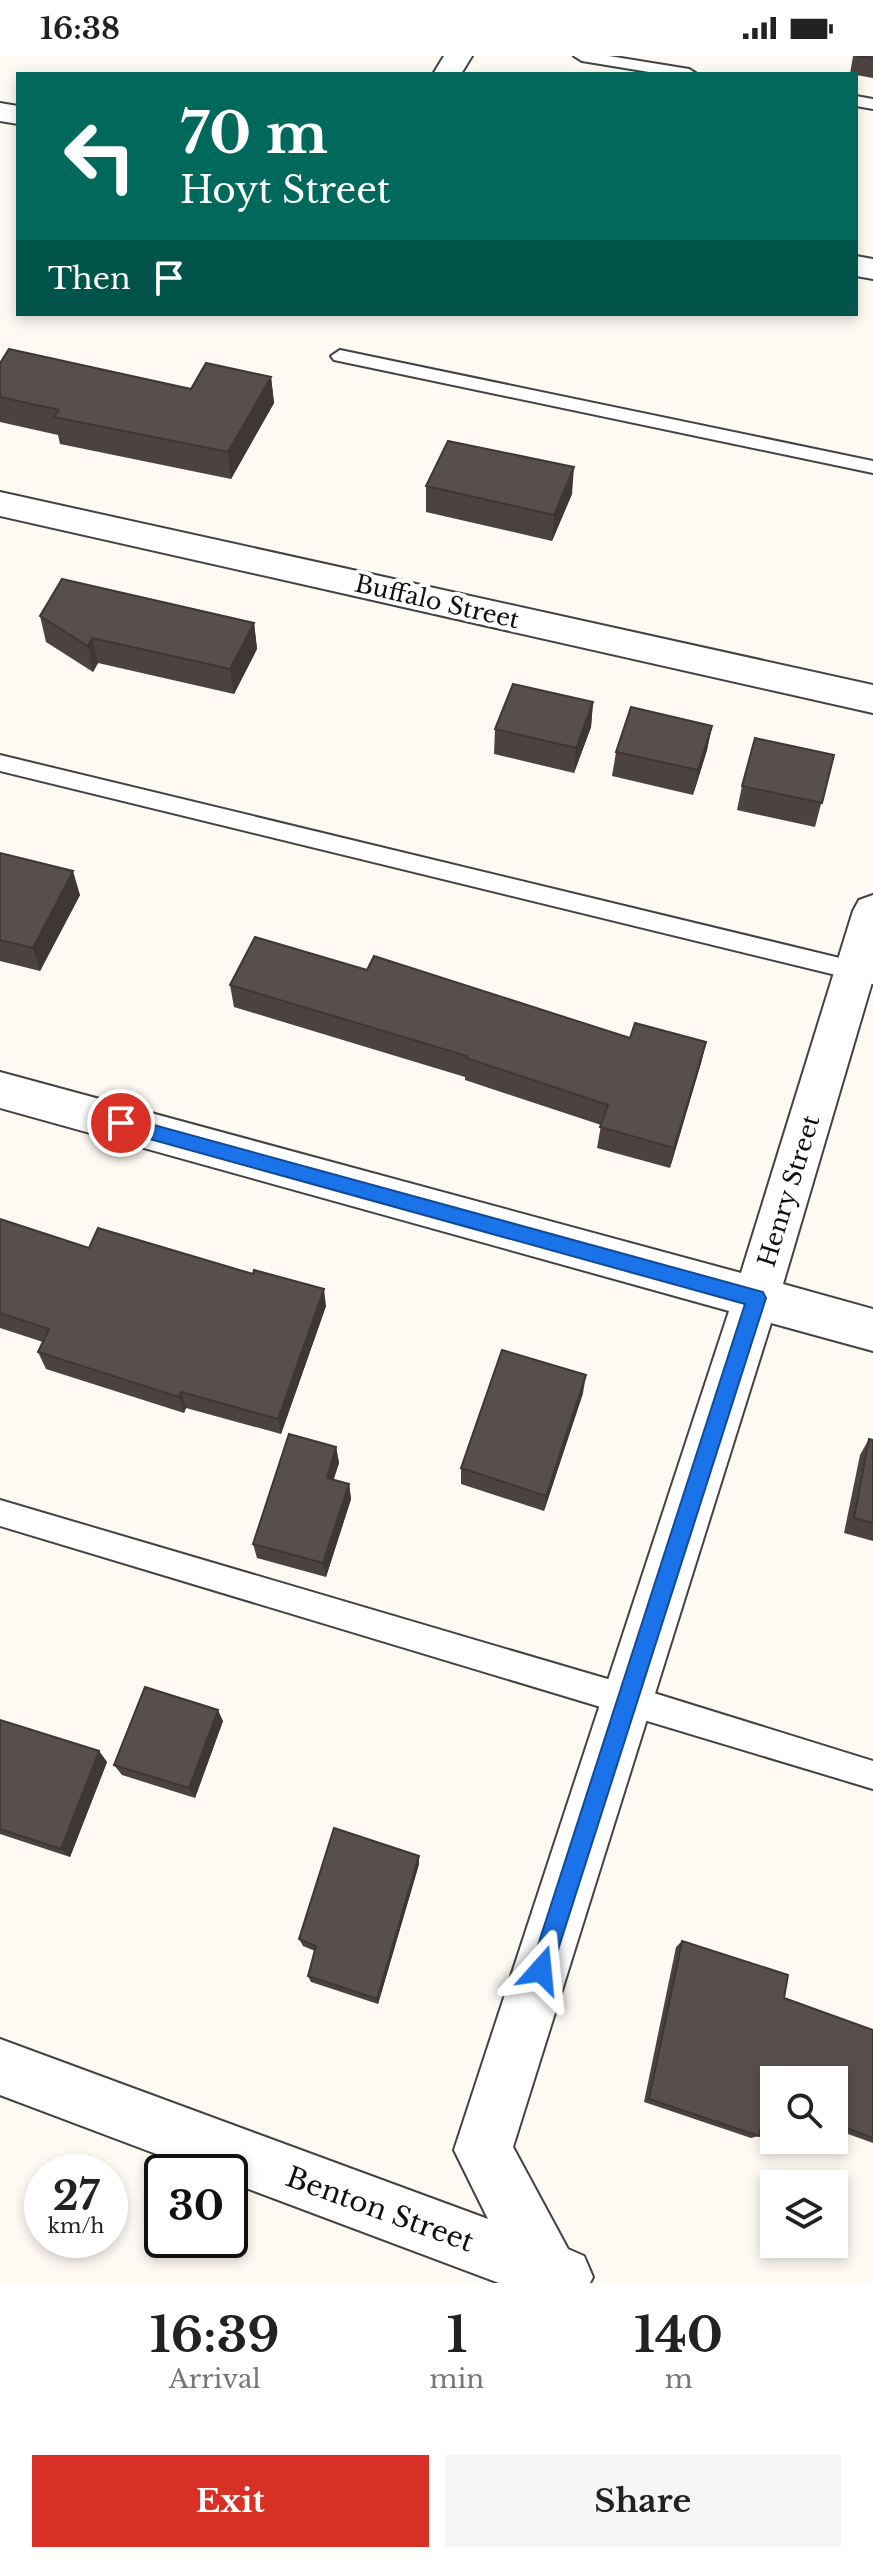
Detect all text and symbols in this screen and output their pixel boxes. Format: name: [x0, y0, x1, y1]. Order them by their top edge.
text: 16:38: [40, 10, 120, 47]
text: 70 m: [180, 99, 328, 168]
icon: left: [48, 104, 152, 208]
text: Hoyt Street: [180, 168, 390, 213]
icon: arrive: [147, 256, 191, 300]
text: Then: [48, 260, 131, 297]
street label: Buffalo Street: [352, 569, 522, 635]
pin: [87, 1089, 155, 1157]
icon: arrive: [99, 1101, 143, 1145]
street label: Henry Street: [752, 1112, 825, 1270]
position arrow: [499, 1928, 583, 2012]
map controls: [760, 2066, 848, 2258]
button: search: [760, 2066, 848, 2154]
speed limit sign: 30: [144, 2154, 248, 2258]
street label: Benton Street: [281, 2159, 479, 2260]
button: layers: [760, 2170, 848, 2258]
text: 27: [53, 2171, 99, 2221]
text: km/h: [48, 2214, 104, 2238]
text: 16:39: [150, 2305, 280, 2365]
text: 1: [446, 2305, 467, 2365]
text: 140: [634, 2305, 723, 2365]
text: Arrival: [169, 2363, 261, 2395]
text: min: [430, 2363, 484, 2395]
text: m: [665, 2363, 693, 2395]
button: Exit: [32, 2455, 429, 2547]
button: Share: [445, 2455, 841, 2547]

